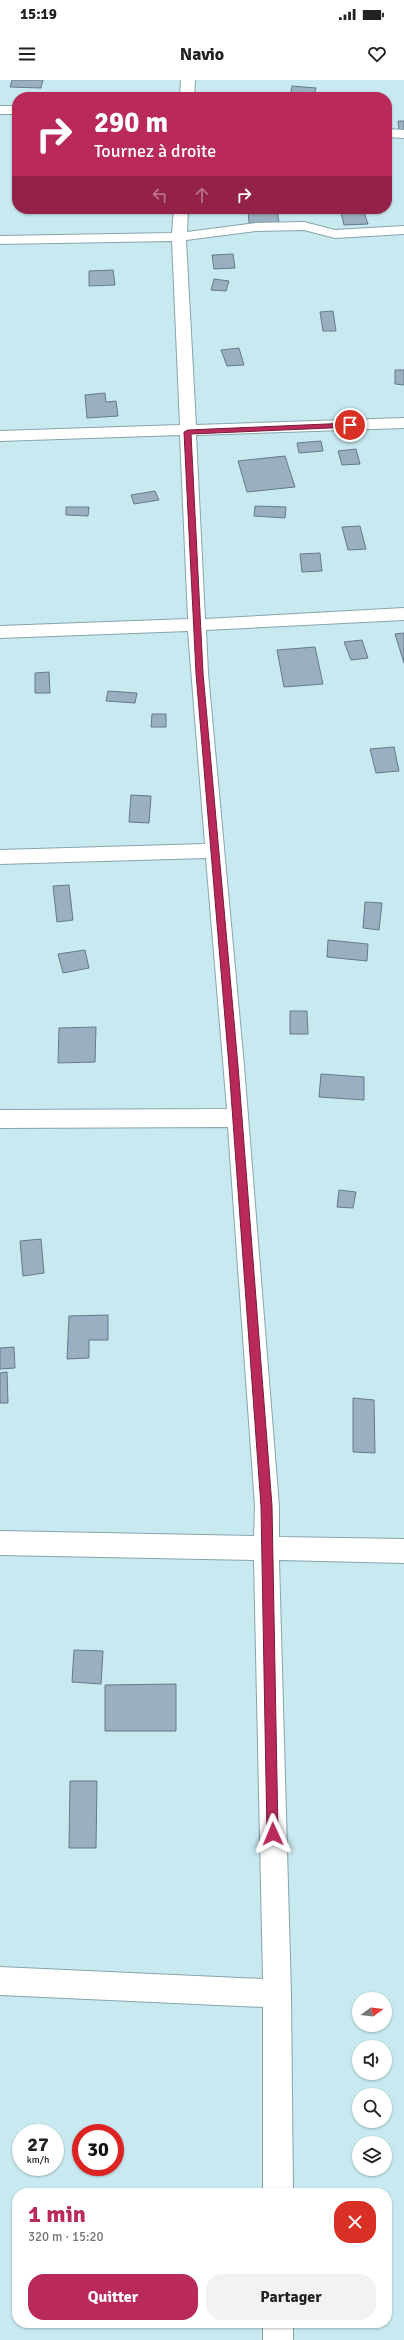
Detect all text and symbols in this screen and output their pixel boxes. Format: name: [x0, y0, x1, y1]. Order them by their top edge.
text: 15:19: [20, 5, 57, 23]
icon: menu: [16, 43, 38, 65]
text: Navio: [180, 43, 224, 65]
icon: heart: [366, 43, 388, 65]
text: 290 m: [94, 106, 168, 140]
icon: right: [28, 108, 80, 160]
text: Tournez à droite: [94, 140, 216, 162]
icon: left: [149, 184, 171, 206]
icon: ahead: [191, 184, 213, 206]
icon: right: [233, 184, 255, 206]
pin: [333, 408, 367, 442]
icon: arrive: [339, 414, 361, 436]
position arrow: [252, 1813, 294, 1855]
north arrow: [352, 1992, 392, 2032]
map controls: [352, 1992, 392, 2176]
button: sound: [352, 2040, 392, 2080]
button: search: [352, 2088, 392, 2128]
speed limit sign: 30: [72, 2124, 124, 2176]
text: 27: [27, 2132, 49, 2157]
button: layers: [352, 2136, 392, 2176]
text: km/h: [27, 2154, 49, 2166]
text: 1 min: [28, 2199, 86, 2229]
button: close: [334, 2201, 376, 2243]
text: 320 m · 15:20: [28, 2229, 104, 2245]
button: Quitter: [28, 2274, 198, 2320]
button: Partager: [206, 2274, 376, 2320]

